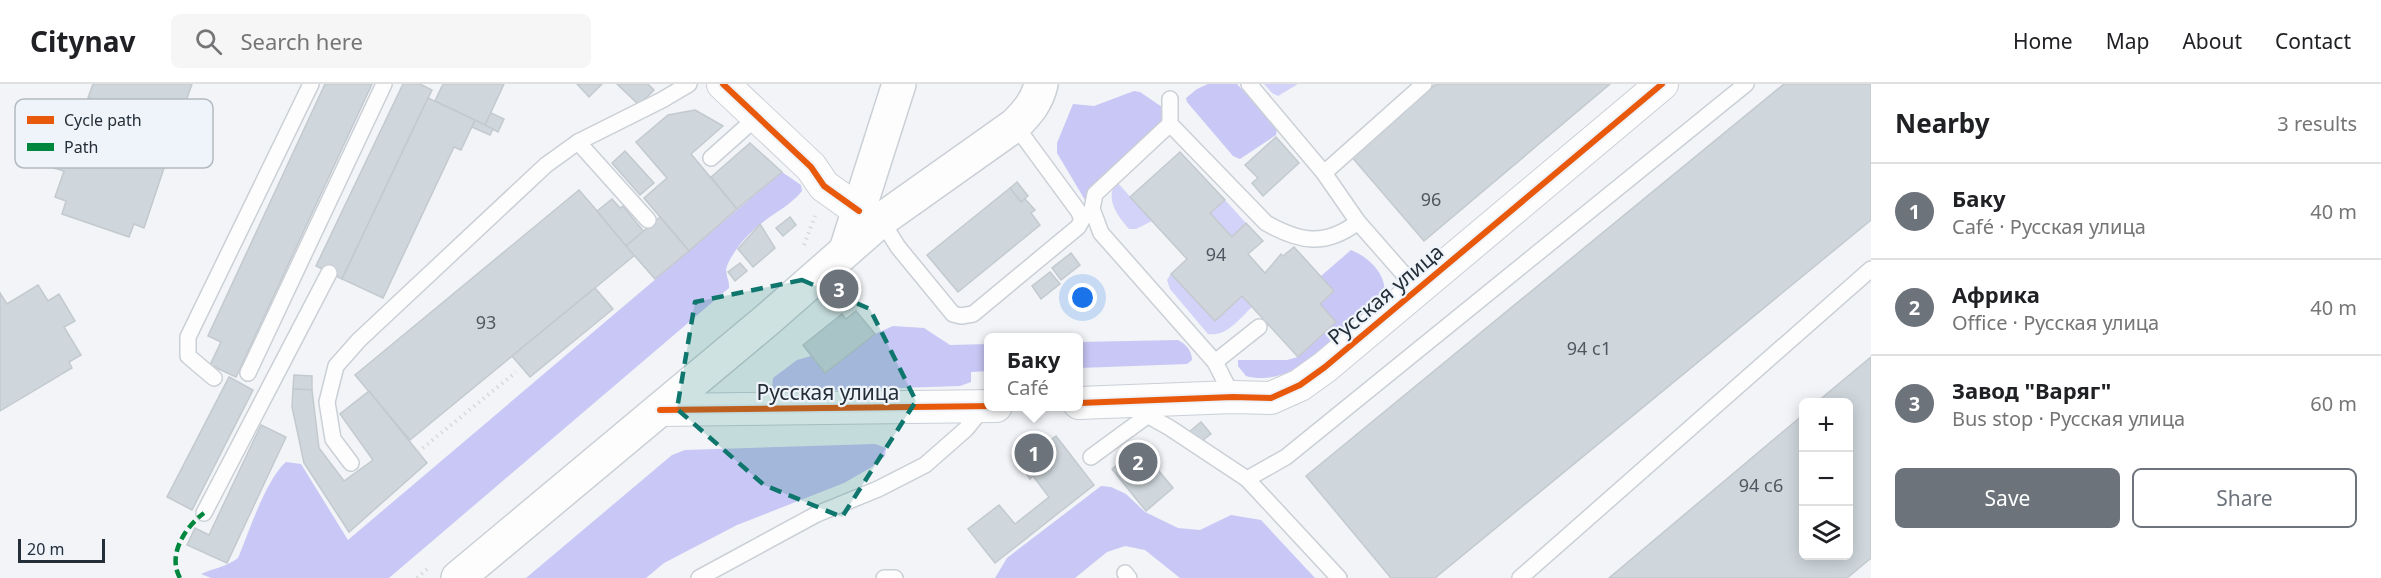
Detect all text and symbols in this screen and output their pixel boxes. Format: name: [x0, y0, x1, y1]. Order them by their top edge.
search box: [171, 14, 591, 68]
text: Citynav: [30, 22, 135, 60]
icon: search: [192, 25, 225, 58]
text: Search here: [240, 26, 363, 56]
text: Home: [2013, 27, 2073, 55]
text: Map: [2106, 27, 2149, 55]
text: About: [2182, 27, 2242, 55]
text: Contact: [2275, 27, 2351, 55]
legend: [15, 99, 213, 168]
text: Nearby: [1895, 105, 1990, 141]
text: Cycle path: [64, 109, 142, 131]
text: 3 results: [2277, 110, 2357, 137]
text: Path: [64, 136, 98, 158]
text: Баку: [1952, 183, 2006, 213]
house number: 96: [1421, 187, 1441, 211]
text: 1: [1909, 198, 1920, 225]
text: 40 m: [2310, 198, 2357, 225]
text: Café · Русская улица: [1952, 213, 2146, 240]
street label: Русская улица: [1321, 237, 1449, 351]
house number: 94: [1206, 242, 1226, 266]
pin: 3: [820, 266, 858, 312]
text: Африка: [1952, 279, 2040, 309]
your location: [1068, 283, 1097, 312]
text: 2: [1909, 294, 1920, 321]
text: 40 m: [2310, 294, 2357, 321]
text: Office · Русская улица: [1952, 309, 2159, 336]
house number: 93: [476, 310, 496, 334]
popup: [984, 333, 1083, 411]
house number: 94 с1: [1567, 336, 1611, 360]
text: Баку: [1007, 344, 1060, 374]
text: Café: [1007, 374, 1049, 401]
text: Завод "Варяг": [1952, 375, 2111, 405]
street label: Русская улица: [757, 378, 899, 406]
text: 3: [1909, 390, 1920, 417]
text: 60 m: [2310, 390, 2357, 417]
map controls: [1799, 398, 1853, 560]
button: +: [1799, 398, 1853, 452]
text: Bus stop · Русская улица: [1952, 405, 2185, 432]
pin: 1: [1014, 430, 1054, 476]
pin: 2: [1118, 440, 1158, 484]
button: −: [1799, 452, 1853, 506]
button: Save: [1895, 468, 2120, 528]
button: Share: [2132, 468, 2357, 528]
house number: 94 с6: [1739, 473, 1783, 497]
button: layers: [1799, 506, 1853, 560]
scale bar: [18, 536, 105, 564]
text: 20 m: [27, 538, 64, 560]

